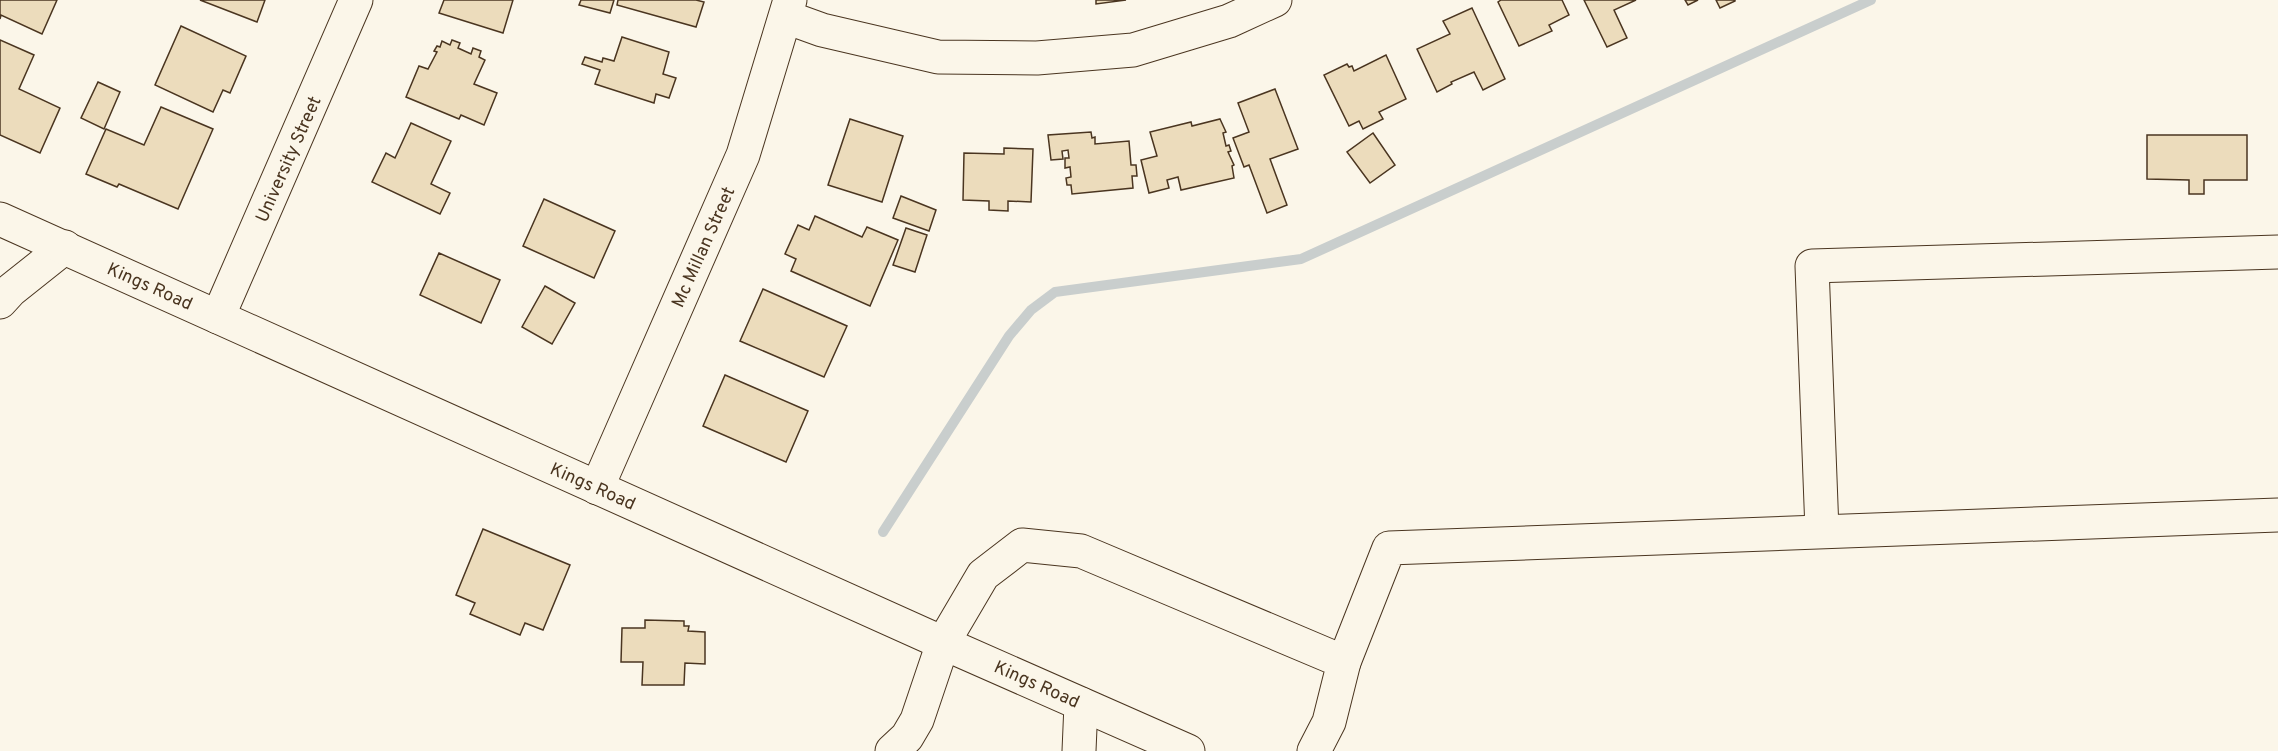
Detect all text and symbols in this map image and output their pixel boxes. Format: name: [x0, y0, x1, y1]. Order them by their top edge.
street label: University Street: [251, 93, 327, 226]
street label: Mc Millan Street: [667, 184, 741, 312]
street label: Kings Road: [103, 258, 196, 316]
street label: Kings Road: [546, 458, 639, 516]
street label: Kings Road: [990, 656, 1083, 714]

